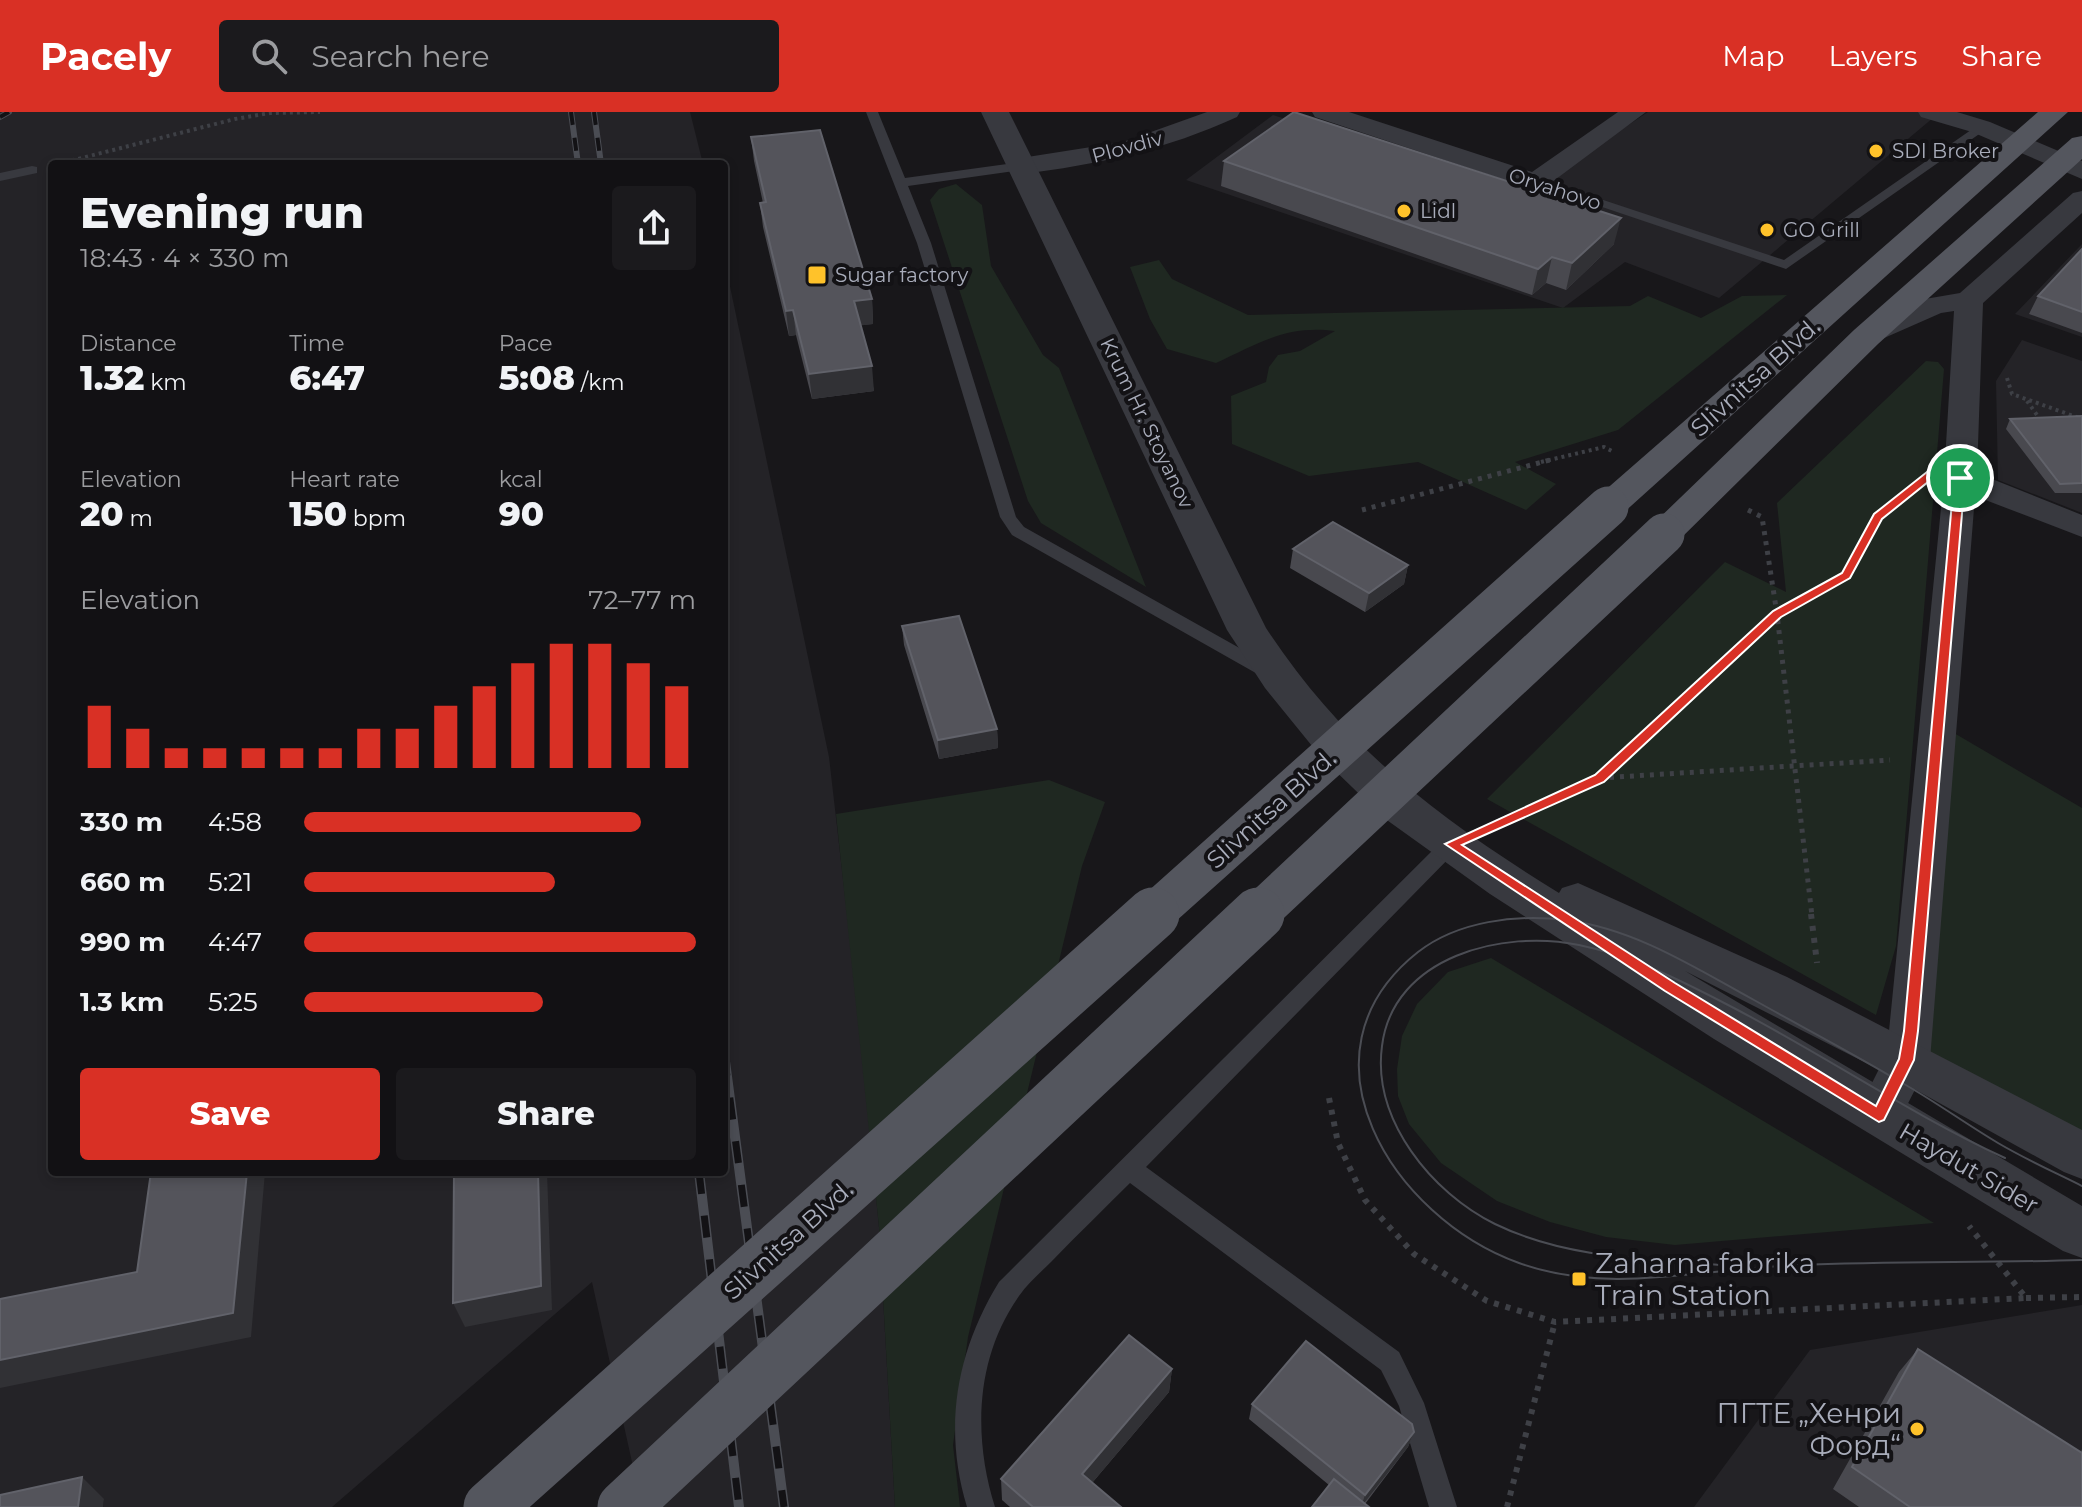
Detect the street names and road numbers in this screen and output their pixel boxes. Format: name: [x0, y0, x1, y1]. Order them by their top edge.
street label: Plovdiv: [1089, 126, 1165, 168]
street label: Oryahovo: [1506, 163, 1604, 215]
street label: Slivnitsa Blvd.: [1684, 311, 1826, 443]
street label: Krum Hr. Stoyanov: [1095, 334, 1199, 512]
street label: Slivnitsa Blvd.: [1200, 743, 1342, 875]
street label: Haydut Sider: [1894, 1116, 2044, 1220]
street label: Slivnitsa Blvd.: [717, 1174, 859, 1306]

